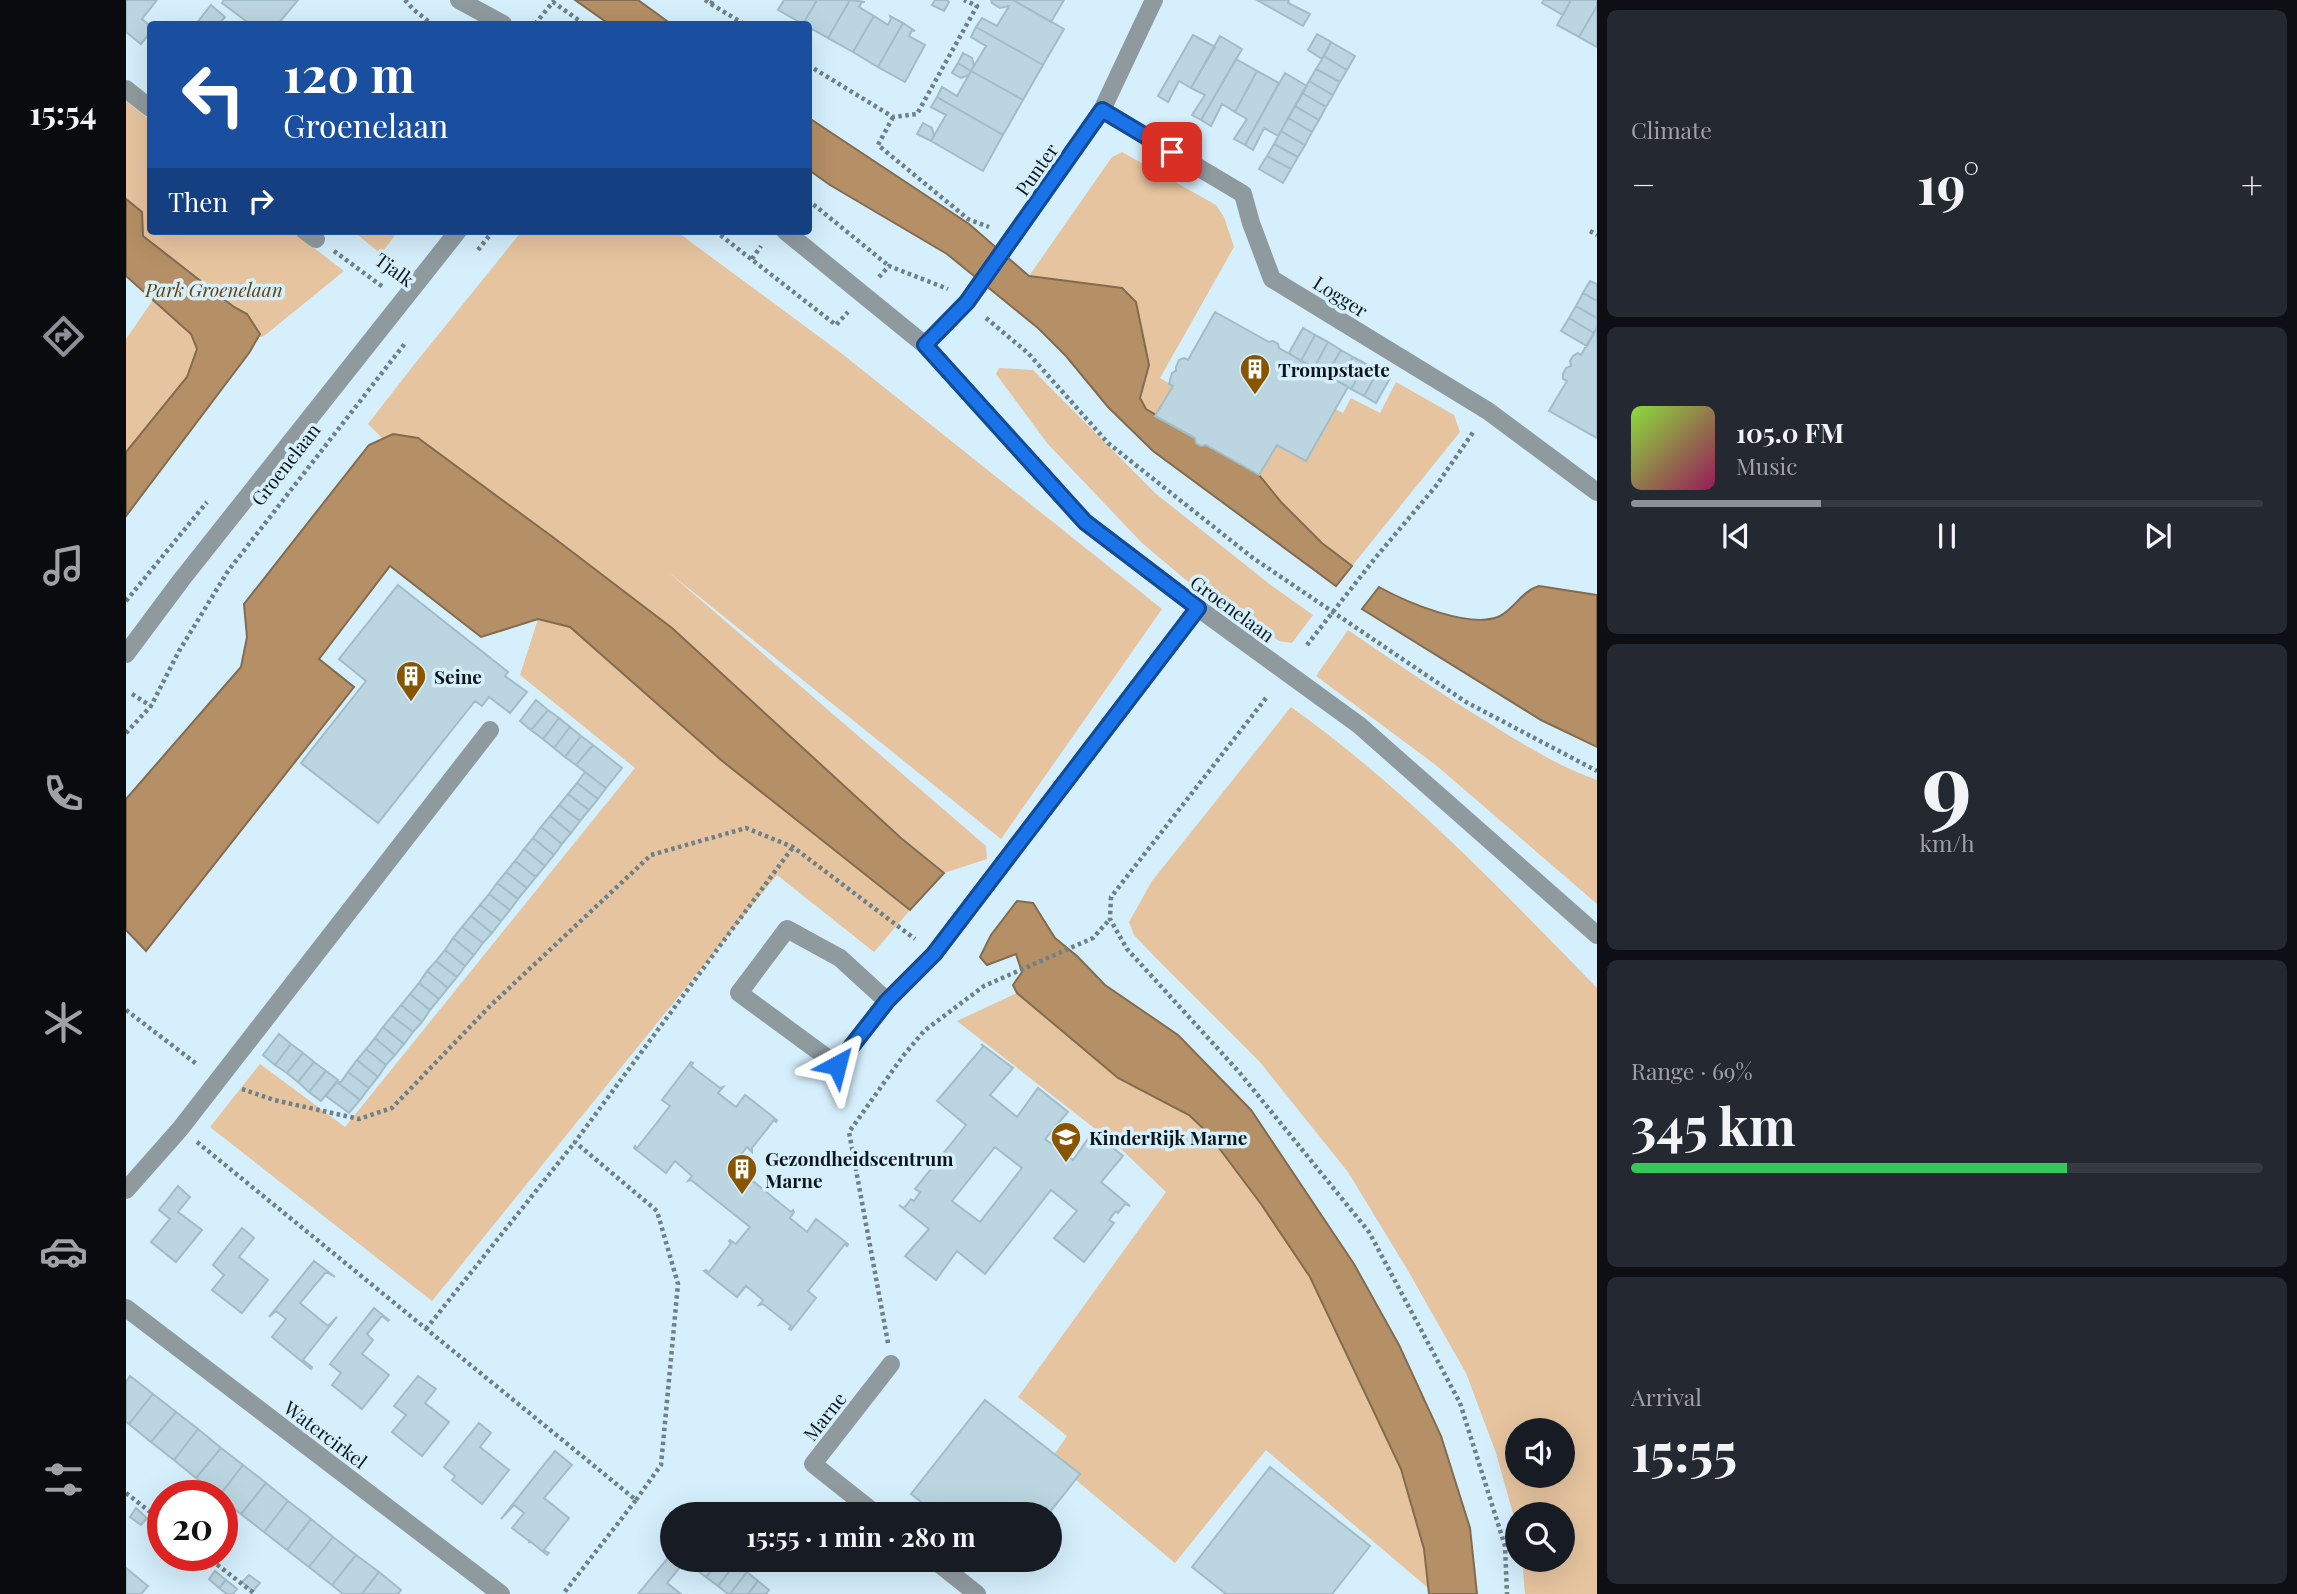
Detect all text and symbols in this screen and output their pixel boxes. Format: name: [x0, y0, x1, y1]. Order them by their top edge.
text: 120 m: [283, 40, 415, 105]
icon: left: [168, 49, 259, 140]
text: 15:54: [29, 90, 97, 133]
text: Groenelaan: [283, 103, 448, 146]
text: Climate: [1631, 114, 1712, 145]
pin: [1142, 122, 1202, 182]
icon: arrive: [1153, 133, 1191, 171]
street label: Punter: [1009, 137, 1064, 200]
text: 19°: [1917, 149, 1980, 218]
text: −: [1631, 158, 1656, 209]
text: +: [2241, 158, 2263, 209]
icon: right: [242, 182, 280, 220]
text: Then: [168, 184, 228, 219]
street label: Tjalk: [370, 246, 420, 292]
street label: Logger: [1309, 269, 1374, 323]
park label: Park Groenelaan: [144, 276, 283, 302]
icon: directions: [39, 312, 88, 361]
building icon: Trompstaete: [1238, 352, 1272, 396]
place label: Trompstaete: [1278, 356, 1390, 382]
text: 105.0 FM: [1736, 415, 1844, 450]
street label: Groenelaan: [245, 417, 326, 511]
text: Music: [1736, 450, 1797, 481]
icon: previous: [1717, 517, 1755, 555]
icon: pause: [1928, 517, 1966, 555]
icon: next: [2139, 517, 2177, 555]
icon: music: [39, 541, 88, 590]
street label: Groenelaan: [1186, 569, 1281, 648]
building icon: Seine: [394, 659, 428, 703]
place label: Seine: [434, 663, 482, 689]
text: 9: [1922, 721, 1972, 842]
icon: phone: [39, 769, 88, 818]
text: km/h: [1919, 827, 1975, 858]
icon: climate: [39, 998, 88, 1047]
position arrow: [800, 1028, 874, 1102]
text: Range · 69%: [1631, 1055, 1753, 1086]
text: 345 km: [1631, 1090, 1796, 1159]
school or university icon: KinderRijk Marne: [1049, 1120, 1083, 1164]
place label: KinderRijk Marne: [1089, 1124, 1247, 1150]
place label: Gezondheidscentrum Marne: [765, 1145, 953, 1193]
building icon: Gezondheidscentrum Marne: [725, 1152, 759, 1196]
icon: car: [39, 1227, 88, 1276]
text: Arrival: [1631, 1381, 1702, 1412]
street label: Marne: [797, 1386, 851, 1446]
street label: Watercirkel: [278, 1394, 373, 1474]
text: 15:55: [1631, 1416, 1737, 1485]
map controls: [1505, 1418, 1575, 1572]
button: sound: [1505, 1418, 1575, 1488]
icon: filters: [39, 1455, 88, 1504]
speed limit sign: 20: [147, 1480, 238, 1571]
button: search: [1505, 1502, 1575, 1572]
text: 15:55 · 1 min · 280 m: [746, 1519, 976, 1554]

